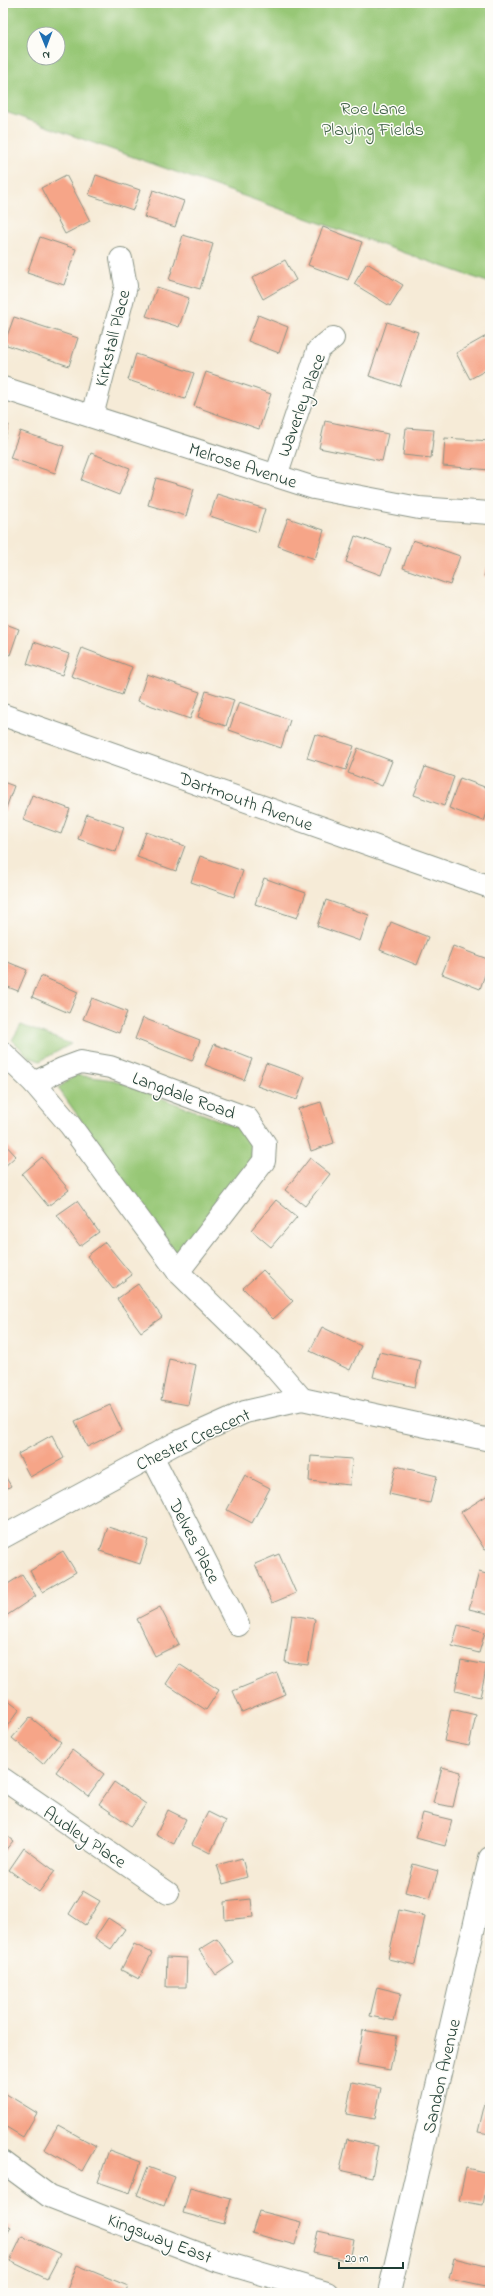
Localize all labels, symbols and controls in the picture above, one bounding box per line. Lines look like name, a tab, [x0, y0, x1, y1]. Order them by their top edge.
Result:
north arrow	[26, 26, 66, 66]
text: N	[42, 47, 50, 63]
park label: Roe Lane Playing Fields	[322, 97, 424, 145]
street label: Kirkstall Place	[89, 286, 139, 390]
street label: Waverley Place	[272, 349, 334, 461]
street label: Melrose Avenue	[185, 437, 301, 497]
street label: Dartmouth Avenue	[174, 766, 317, 840]
street label: Langdale Road	[128, 1066, 238, 1128]
street label: Chester Crescent	[132, 1403, 255, 1479]
street label: Delves Place	[160, 1494, 226, 1589]
street label: Audley Place	[37, 1801, 131, 1877]
street label: Sandon Avenue	[417, 2016, 469, 2136]
street label: Kingsway East	[103, 2208, 215, 2273]
scale bar	[339, 2244, 403, 2270]
text: 20 m	[345, 2250, 368, 2268]

